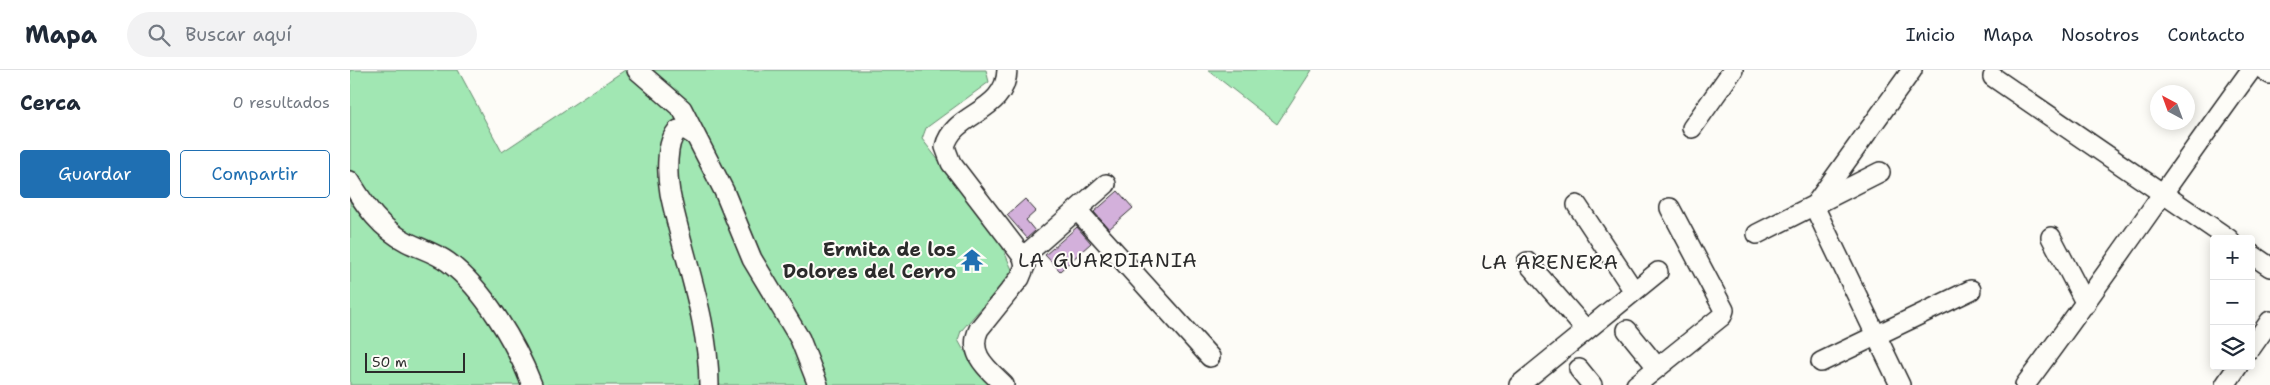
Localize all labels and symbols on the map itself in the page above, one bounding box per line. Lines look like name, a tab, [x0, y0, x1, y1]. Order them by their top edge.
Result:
north arrow	[2150, 85, 2195, 130]
place label: Ermita de los Dolores del Cerro	[783, 237, 956, 284]
temple icon: Ermita de los Dolores del Cerro	[959, 247, 985, 273]
district label: LA GUARDIANIA	[1018, 247, 1198, 273]
district label: LA ARENERA	[1481, 249, 1619, 275]
scale bar	[365, 350, 465, 373]

